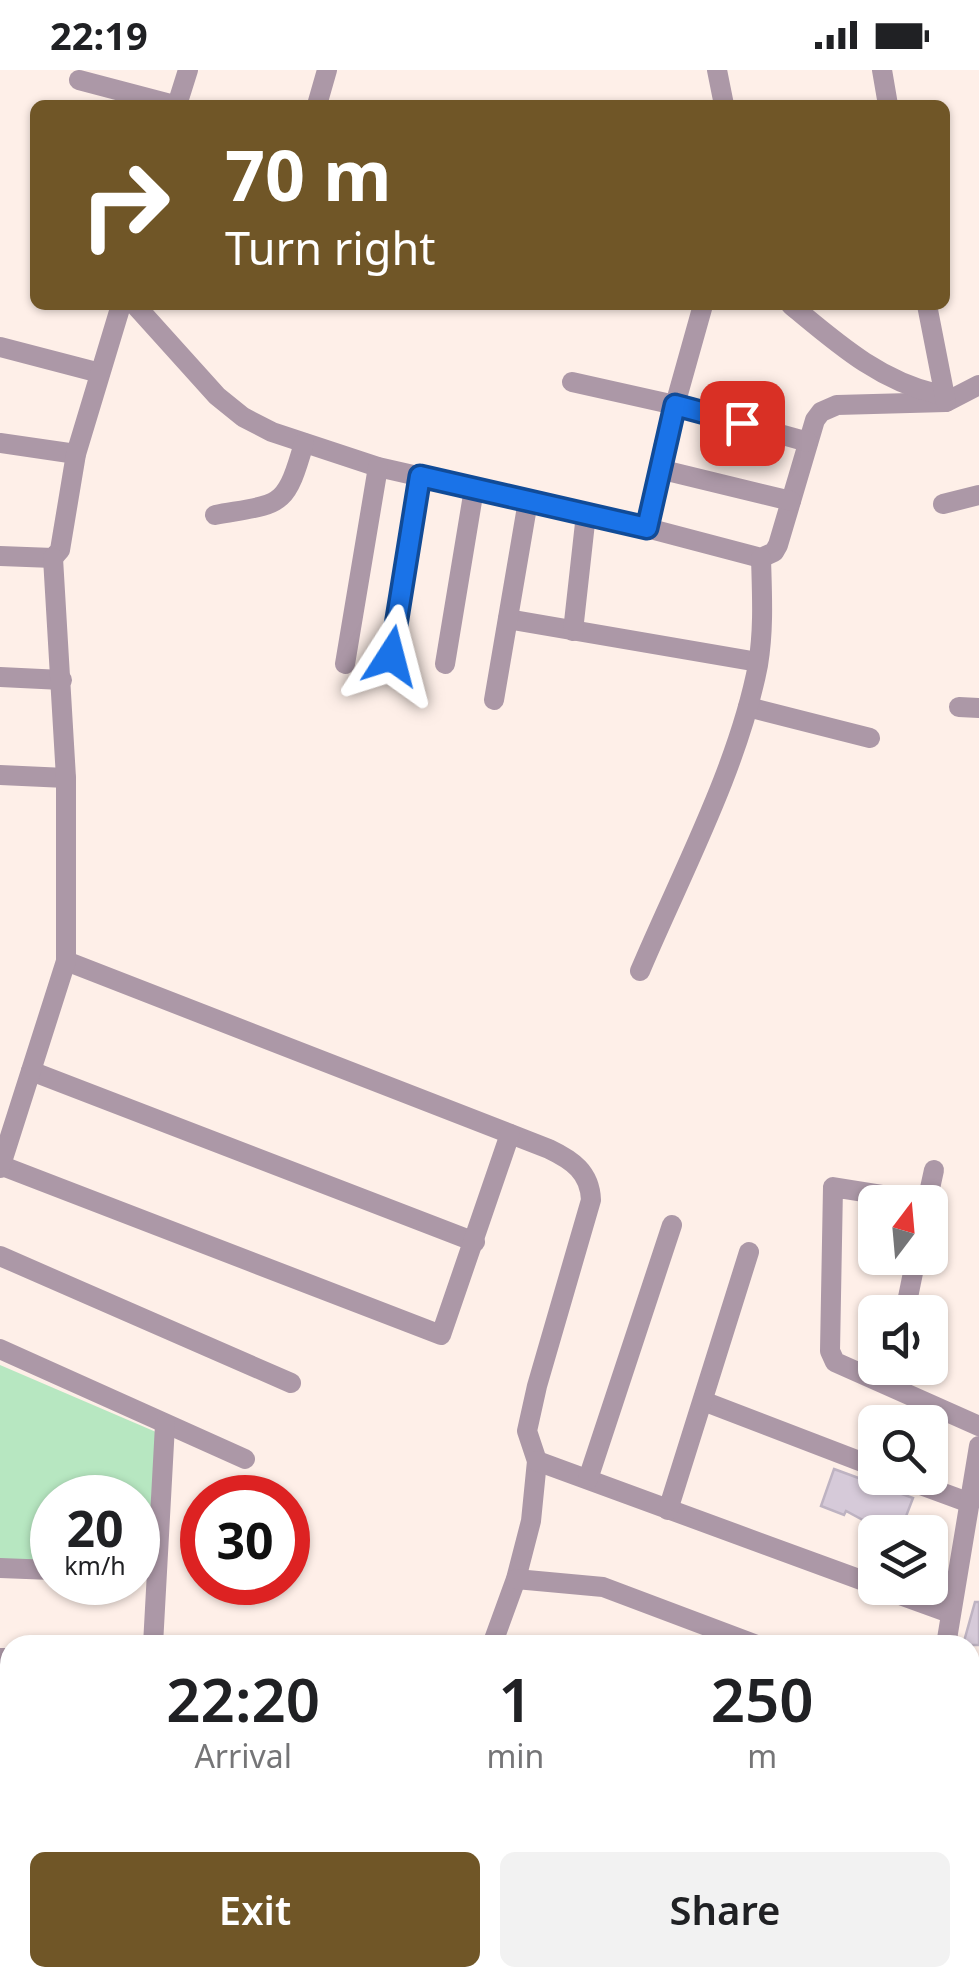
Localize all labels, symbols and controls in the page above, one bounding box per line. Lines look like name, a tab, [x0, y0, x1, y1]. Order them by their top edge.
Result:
text: 22:19	[50, 9, 148, 61]
text: 70 m	[225, 126, 392, 222]
icon: right	[60, 140, 190, 270]
text: Turn right	[225, 217, 436, 278]
pin	[700, 381, 785, 466]
icon: arrive	[715, 396, 770, 451]
position arrow	[339, 604, 443, 708]
north arrow	[858, 1185, 948, 1275]
map controls	[858, 1185, 948, 1605]
button: sound	[858, 1295, 948, 1385]
button: search	[858, 1405, 948, 1495]
speed limit sign: 30	[180, 1475, 310, 1605]
text: 20	[66, 1494, 124, 1562]
button: layers	[858, 1515, 948, 1605]
text: km/h	[64, 1548, 126, 1582]
text: 22:20	[166, 1658, 320, 1740]
text: 1	[498, 1658, 533, 1740]
text: 250	[711, 1658, 814, 1740]
text: Arrival	[194, 1734, 292, 1777]
text: min	[486, 1734, 544, 1777]
text: m	[747, 1734, 777, 1777]
button: Exit	[30, 1852, 480, 1967]
button: Share	[500, 1852, 950, 1967]

